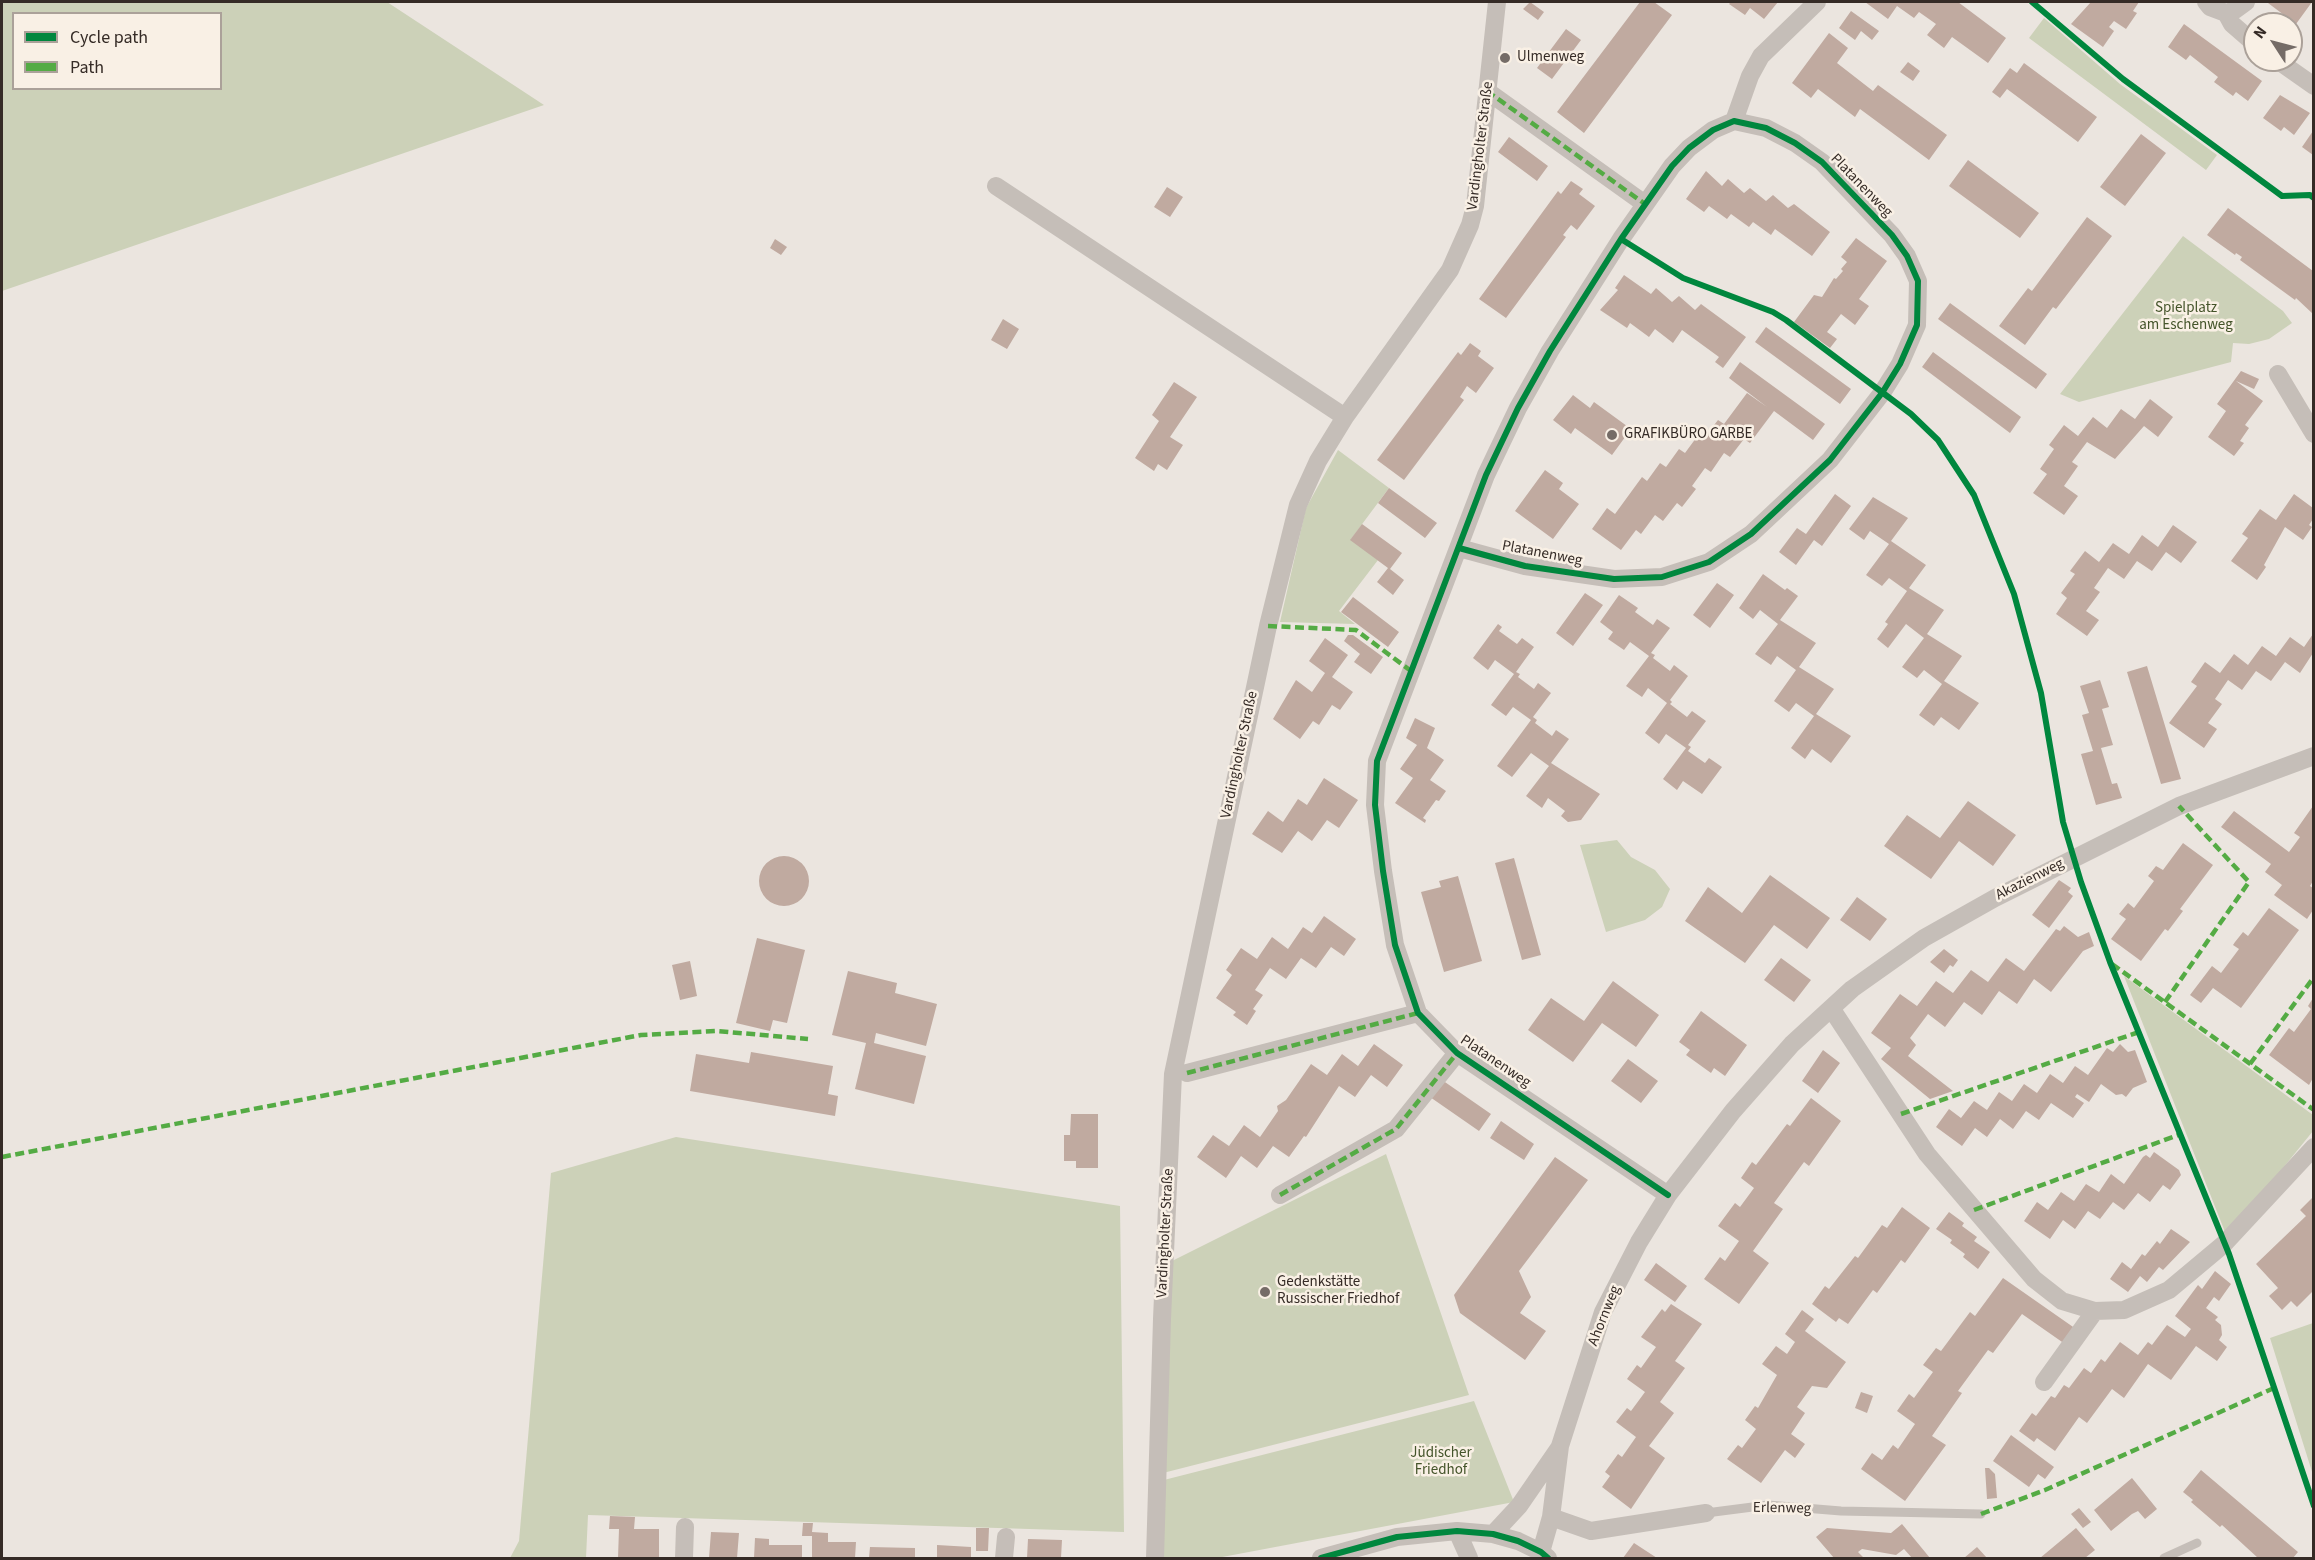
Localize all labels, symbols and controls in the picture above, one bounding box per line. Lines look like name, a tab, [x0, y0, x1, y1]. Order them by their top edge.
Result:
legend	[12, 12, 222, 90]
north arrow	[2243, 12, 2303, 72]
text: N	[2248, 22, 2272, 43]
text: Cycle path	[70, 25, 148, 50]
place label: Ulmenweg	[1517, 49, 1584, 67]
marker: Ulmenweg	[1498, 51, 1512, 65]
text: Path	[70, 55, 104, 80]
street label: Vardingholter Straße	[1464, 81, 1498, 211]
street label: Platanenweg	[1826, 150, 1896, 222]
park label: Spielplatz am Eschenweg	[2139, 300, 2233, 335]
place label: GRAFIKBÜRO GARBE	[1624, 426, 1753, 444]
marker: GRAFIKBÜRO GARBE	[1605, 428, 1619, 442]
street label: Platanenweg	[1500, 537, 1584, 571]
street label: Vardingholter Straße	[1218, 690, 1262, 820]
street label: Akazienweg	[1993, 855, 2067, 905]
street label: Platanenweg	[1456, 1032, 1534, 1092]
street label: Vardingholter Straße	[1154, 1168, 1178, 1298]
place label: Gedenkstätte Russischer Friedhof	[1277, 1274, 1399, 1309]
street label: Ahornweg	[1585, 1283, 1625, 1349]
marker: Gedenkstätte Russischer Friedhof	[1258, 1285, 1272, 1299]
park label: Jüdischer Friedhof	[1410, 1445, 1472, 1480]
street label: Erlenweg	[1753, 1499, 1811, 1519]

